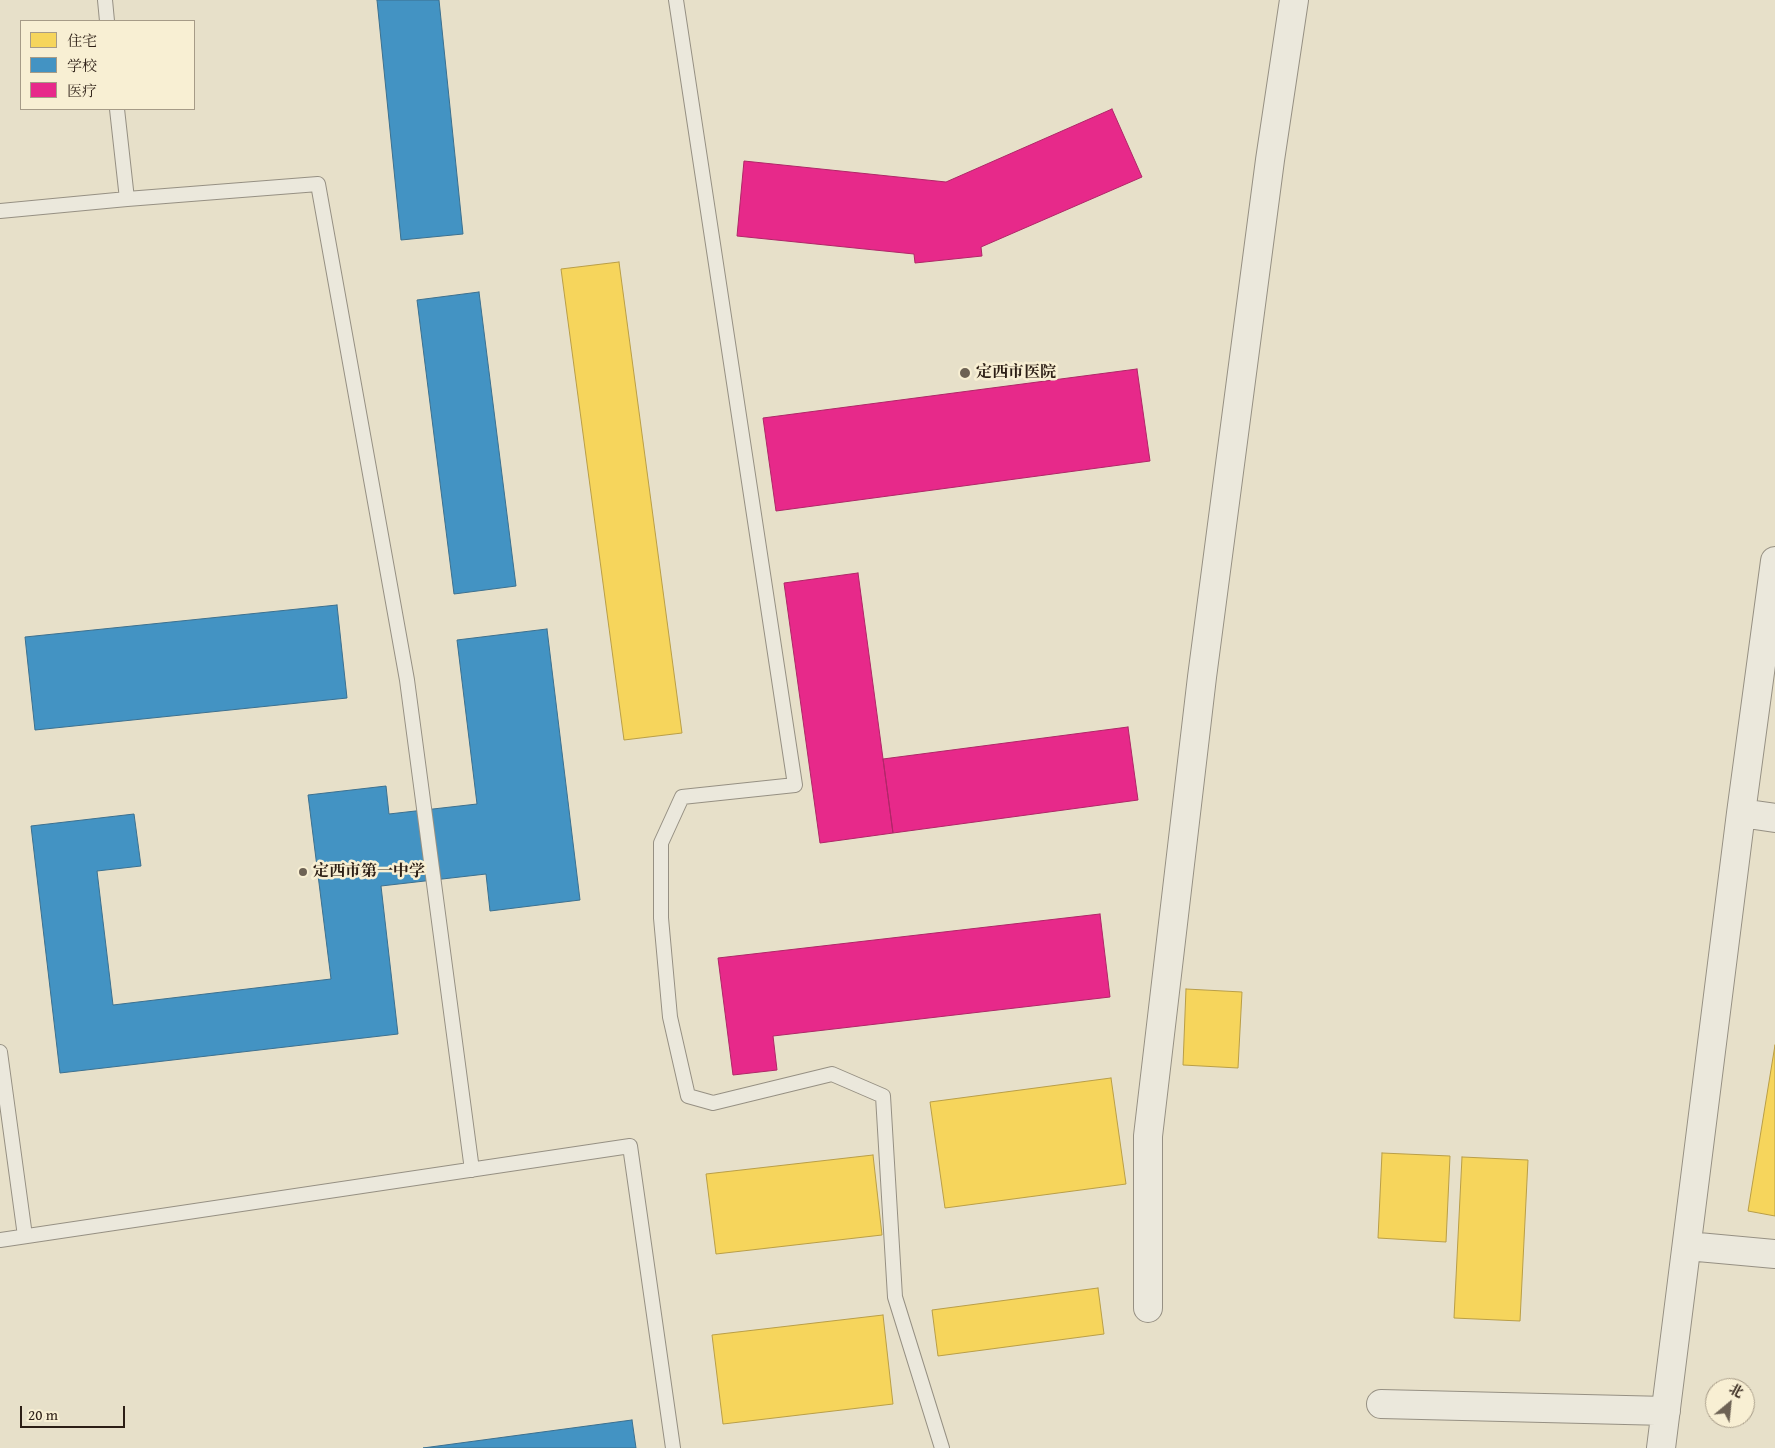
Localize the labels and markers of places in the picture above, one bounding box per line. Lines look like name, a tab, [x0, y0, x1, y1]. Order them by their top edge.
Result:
place label: 定西市医院	[976, 363, 1056, 383]
marker: 定西市医院	[958, 366, 972, 380]
place label: 定西市第一中学	[313, 862, 425, 882]
marker: 定西市第一中学	[297, 866, 309, 878]

